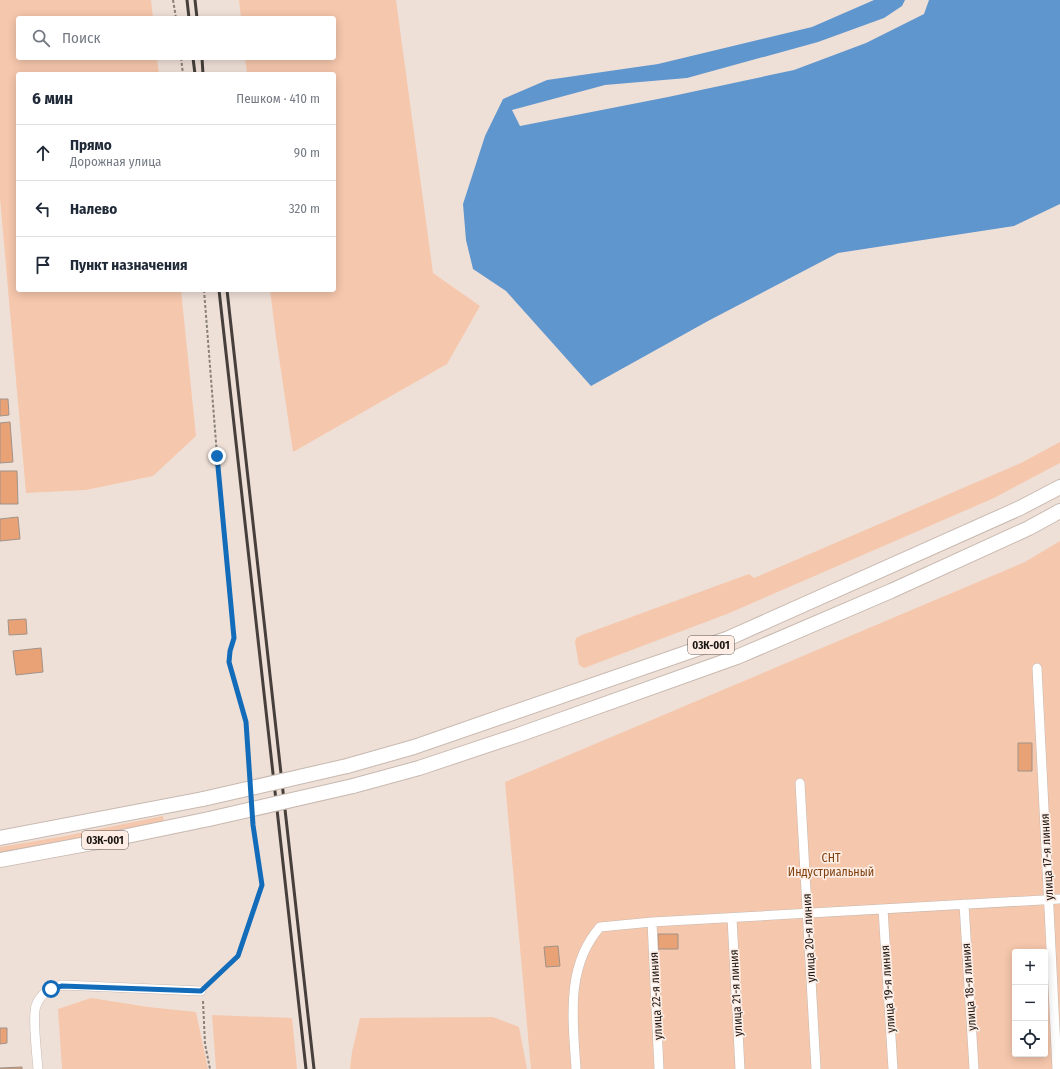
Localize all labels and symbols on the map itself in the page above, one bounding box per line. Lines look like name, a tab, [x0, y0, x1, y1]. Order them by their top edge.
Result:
route end	[208, 447, 226, 465]
road number: 03К-001	[688, 636, 734, 654]
street label: улица 17-я линия	[1038, 813, 1056, 901]
road number: 03К-001	[82, 831, 128, 849]
park label: СНТ Индустриальный	[788, 851, 874, 879]
street label: улица 20-я линия	[800, 893, 818, 983]
street label: улица 18-я линия	[959, 943, 979, 1031]
street label: улица 19-я линия	[878, 945, 898, 1033]
street label: улица 21-я линия	[727, 949, 745, 1037]
street label: улица 22-я линия	[647, 952, 665, 1040]
route start	[42, 980, 60, 998]

